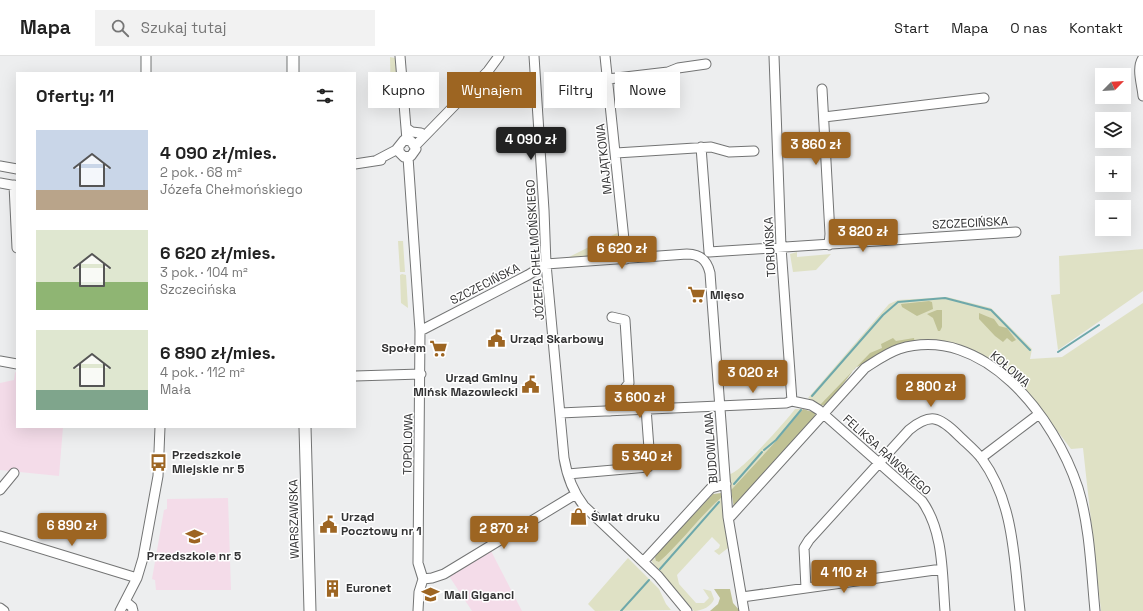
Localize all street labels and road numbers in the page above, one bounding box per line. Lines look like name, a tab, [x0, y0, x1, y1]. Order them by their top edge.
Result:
street label: MAJĄTKOWA	[592, 122, 616, 195]
street label: JÓZEFA CHEŁMOŃSKIEGO	[522, 179, 548, 321]
street label: SZCZECIŃSKA	[932, 213, 1009, 233]
street label: TORUŃSKA	[760, 216, 780, 278]
street label: SZCZECIŃSKA	[447, 259, 523, 308]
street label: KOŁOWA	[987, 347, 1034, 391]
street label: BUDOWLANA	[700, 411, 721, 484]
street label: FELIKSA RAWSKIEGO	[840, 411, 934, 499]
street label: TOPOLOWA	[399, 412, 417, 475]
street label: WARSZAWSKA	[285, 479, 303, 559]

